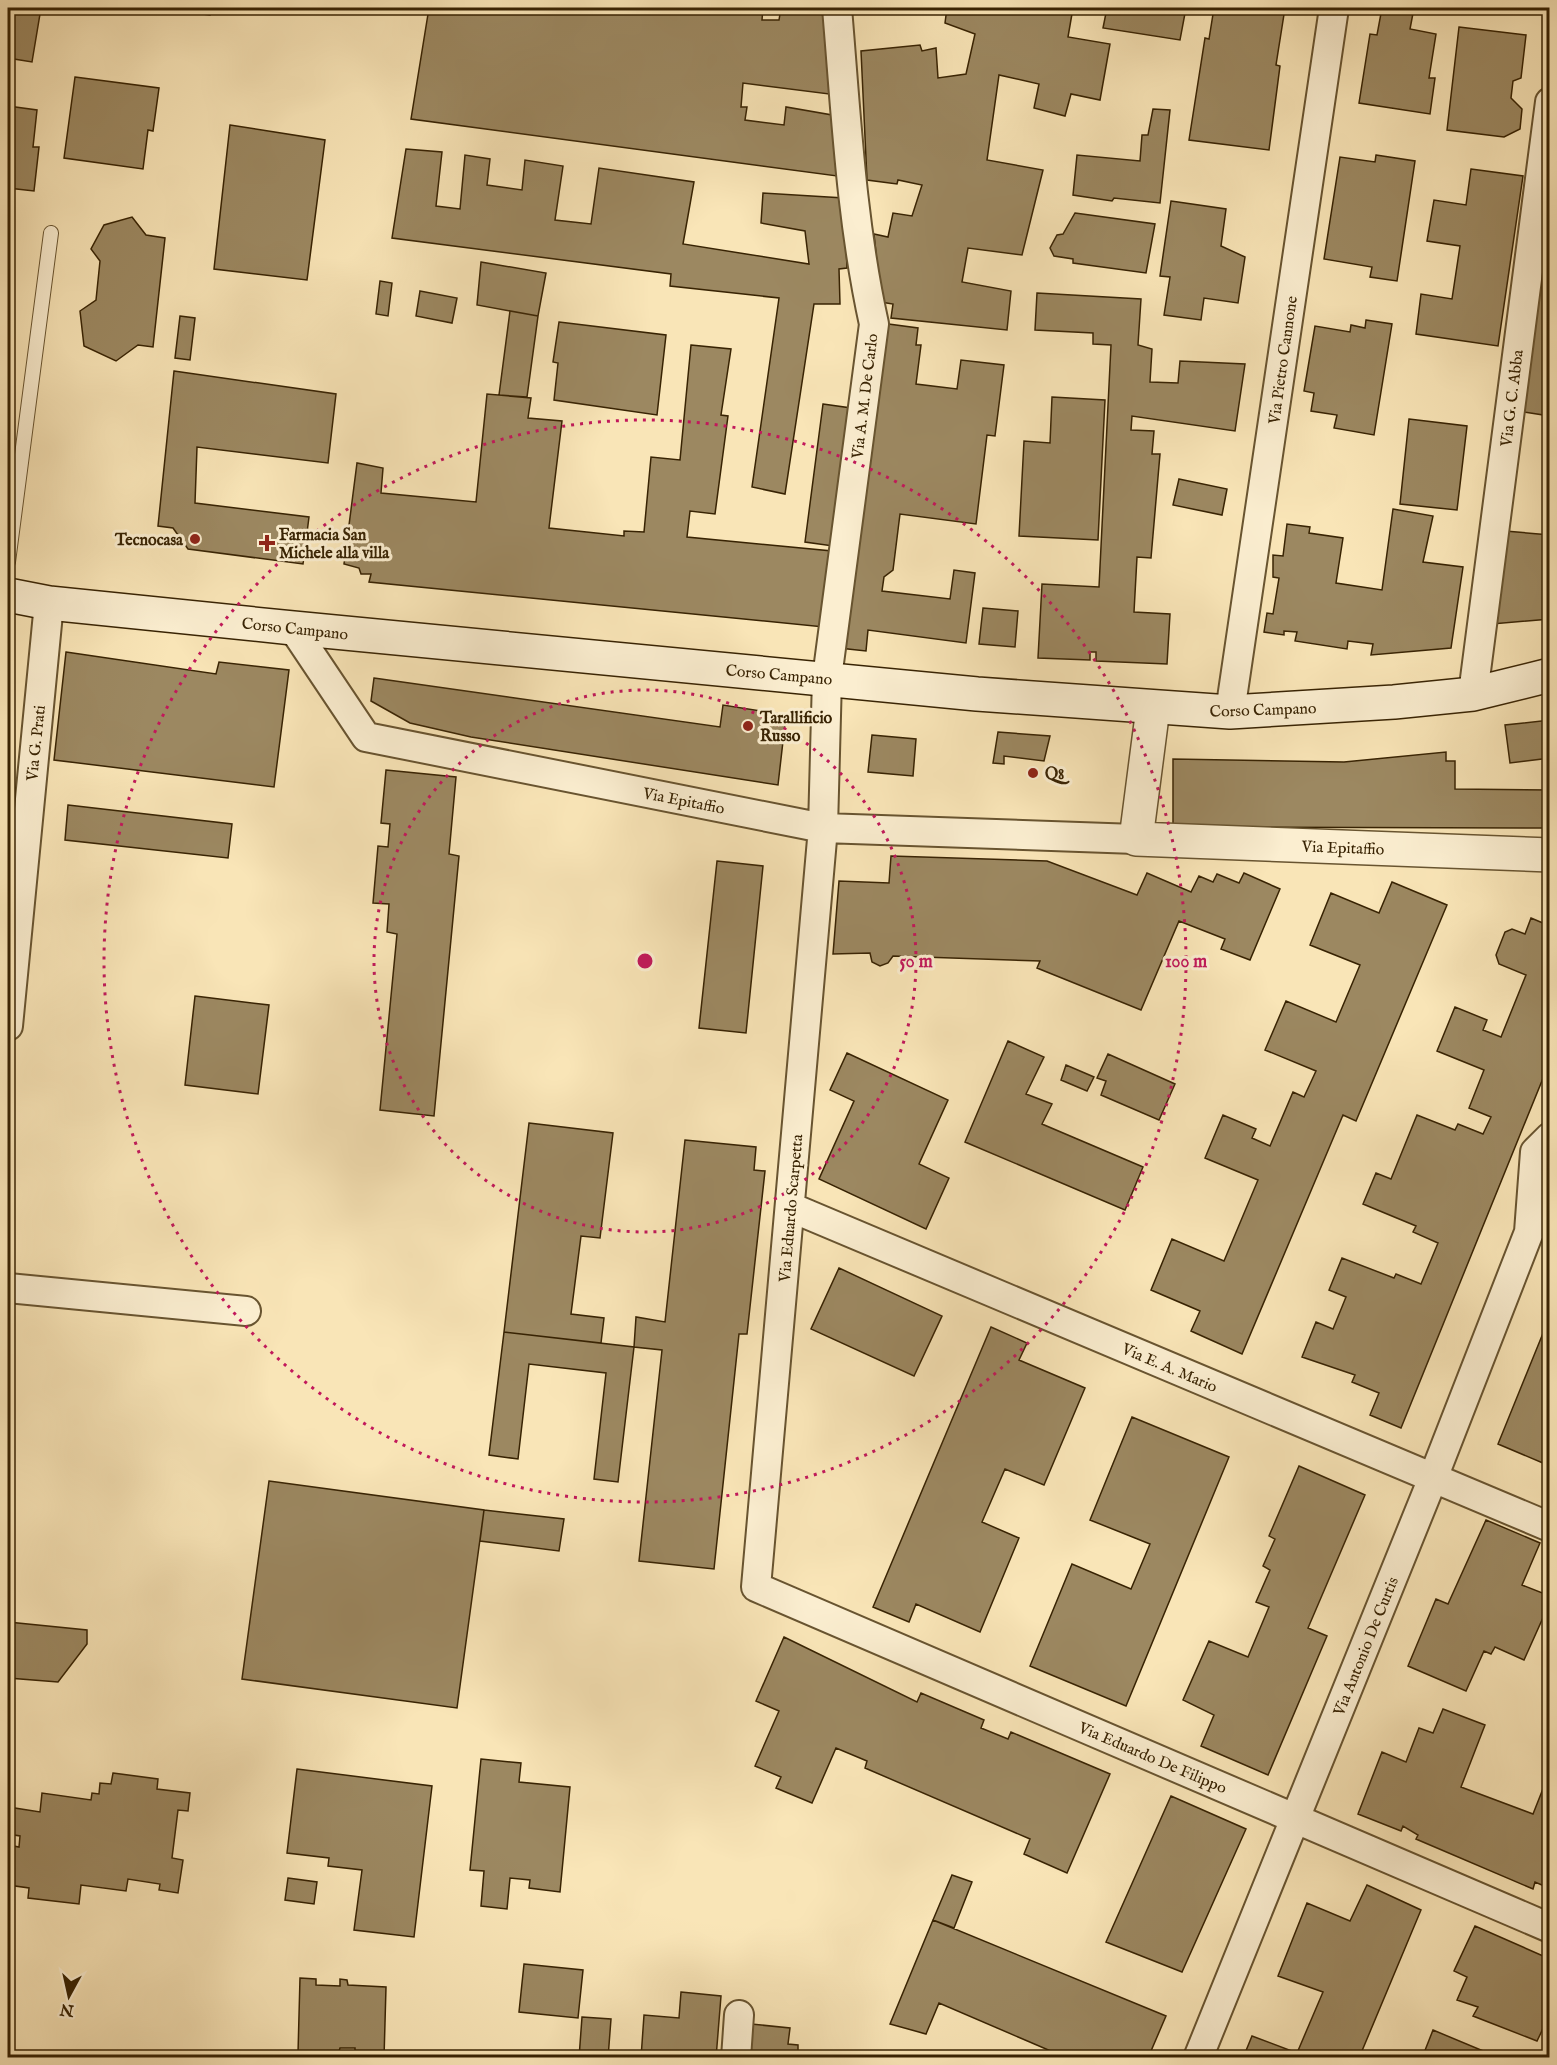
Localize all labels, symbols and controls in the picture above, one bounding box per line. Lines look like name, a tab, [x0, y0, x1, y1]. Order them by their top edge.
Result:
street label: Via Pietro Cannone	[1265, 295, 1303, 427]
street label: Via A. M. De Carlo	[848, 332, 884, 461]
street label: Via G. C. Abba	[1497, 348, 1529, 449]
place label: Farmacia San Michele alla villa	[279, 526, 390, 564]
place label: Tecnocasa	[114, 531, 184, 551]
marker: Tecnocasa	[188, 532, 202, 546]
marker: Farmacia San Michele alla villa	[260, 536, 274, 550]
street label: Corso Campano	[240, 614, 349, 646]
street label: Corso Campano	[725, 661, 833, 691]
street label: Corso Campano	[1209, 699, 1317, 723]
street label: Via G. Prati	[23, 704, 51, 783]
place label: Tarallificio Russo	[759, 709, 833, 747]
marker: Tarallificio Russo	[741, 719, 755, 733]
place label: Q8	[1045, 765, 1070, 785]
marker: Q8	[1026, 766, 1040, 780]
street label: Via Epitaffio	[640, 784, 726, 820]
street label: Via Epitaffio	[1300, 838, 1385, 860]
centre of rings	[635, 951, 655, 971]
text: 50 m	[899, 951, 933, 974]
text: 100 m	[1165, 951, 1207, 974]
street label: Via Eduardo Scarpetta	[775, 1133, 808, 1284]
street label: Via E. A. Mario	[1117, 1339, 1220, 1398]
street label: Via Antonio De Curtis	[1329, 1574, 1404, 1720]
street label: Via Eduardo De Filippo	[1074, 1718, 1230, 1799]
north arrow	[39, 1966, 99, 2026]
text: N	[59, 1998, 76, 2020]

